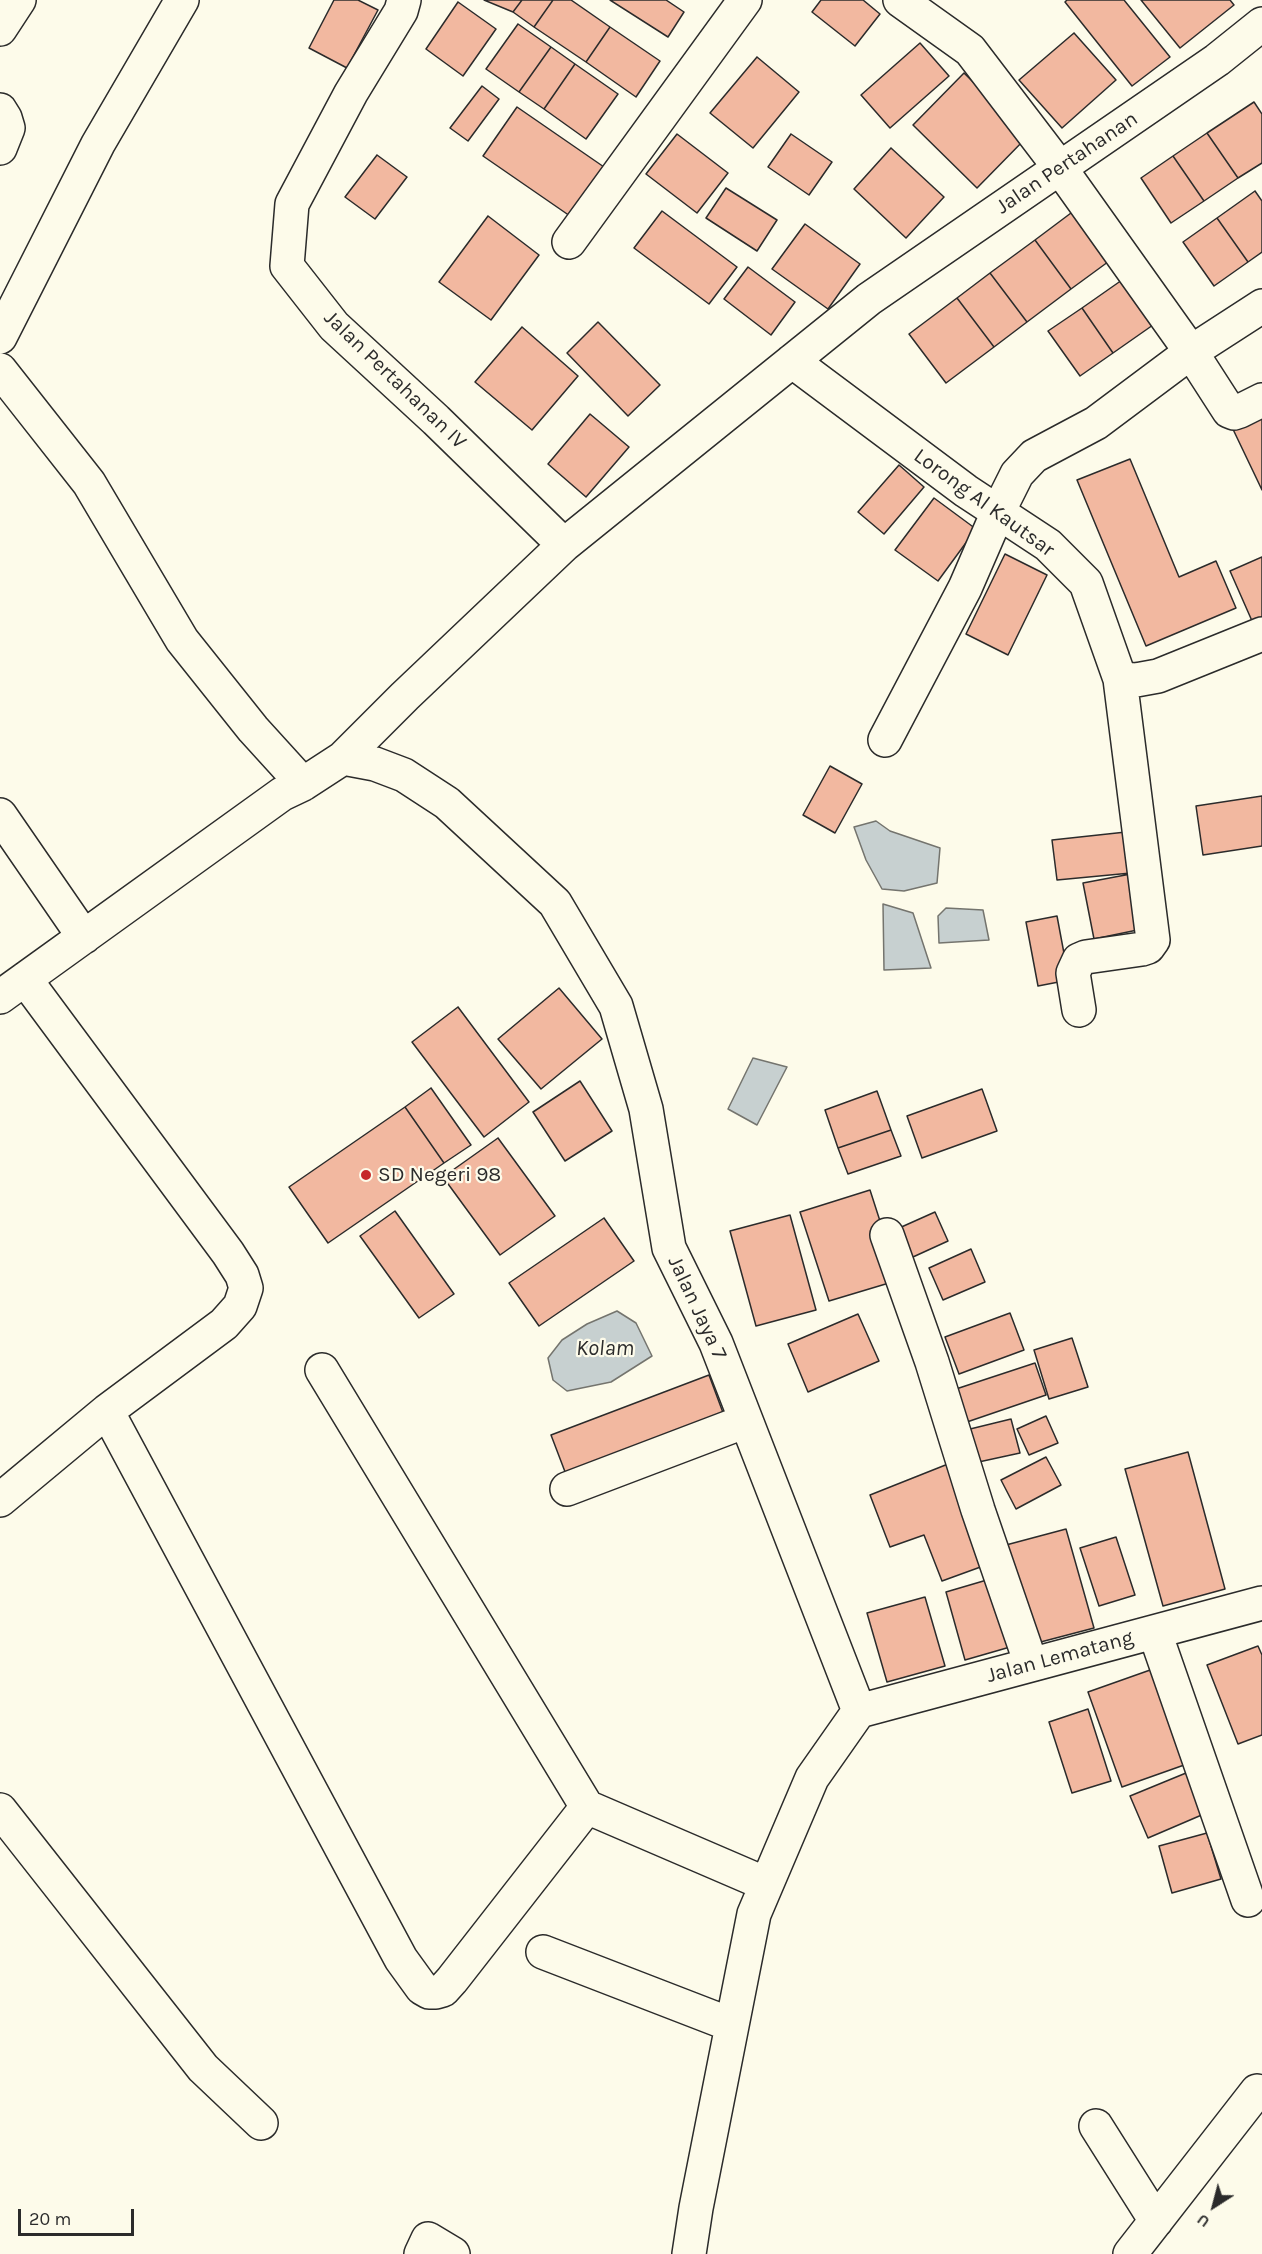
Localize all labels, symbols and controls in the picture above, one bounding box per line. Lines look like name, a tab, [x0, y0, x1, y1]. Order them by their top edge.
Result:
street label: Jalan Pertahanan	[991, 106, 1143, 220]
street label: Jalan Pertahanan IV	[318, 305, 472, 455]
street label: Lorong Al Kautsar	[909, 443, 1059, 563]
place label: SD Negeri 98	[378, 1162, 501, 1188]
marker: SD Negeri 98	[359, 1168, 373, 1182]
street label: Jalan Jaya 7	[662, 1252, 732, 1364]
water label: Kolam	[576, 1336, 634, 1362]
street label: Jalan Lematang	[984, 1625, 1136, 1689]
north arrow	[1184, 2176, 1244, 2236]
scale bar	[21, 2197, 136, 2235]
text: 20 m	[29, 2208, 71, 2230]
text: U	[1193, 2210, 1213, 2232]

